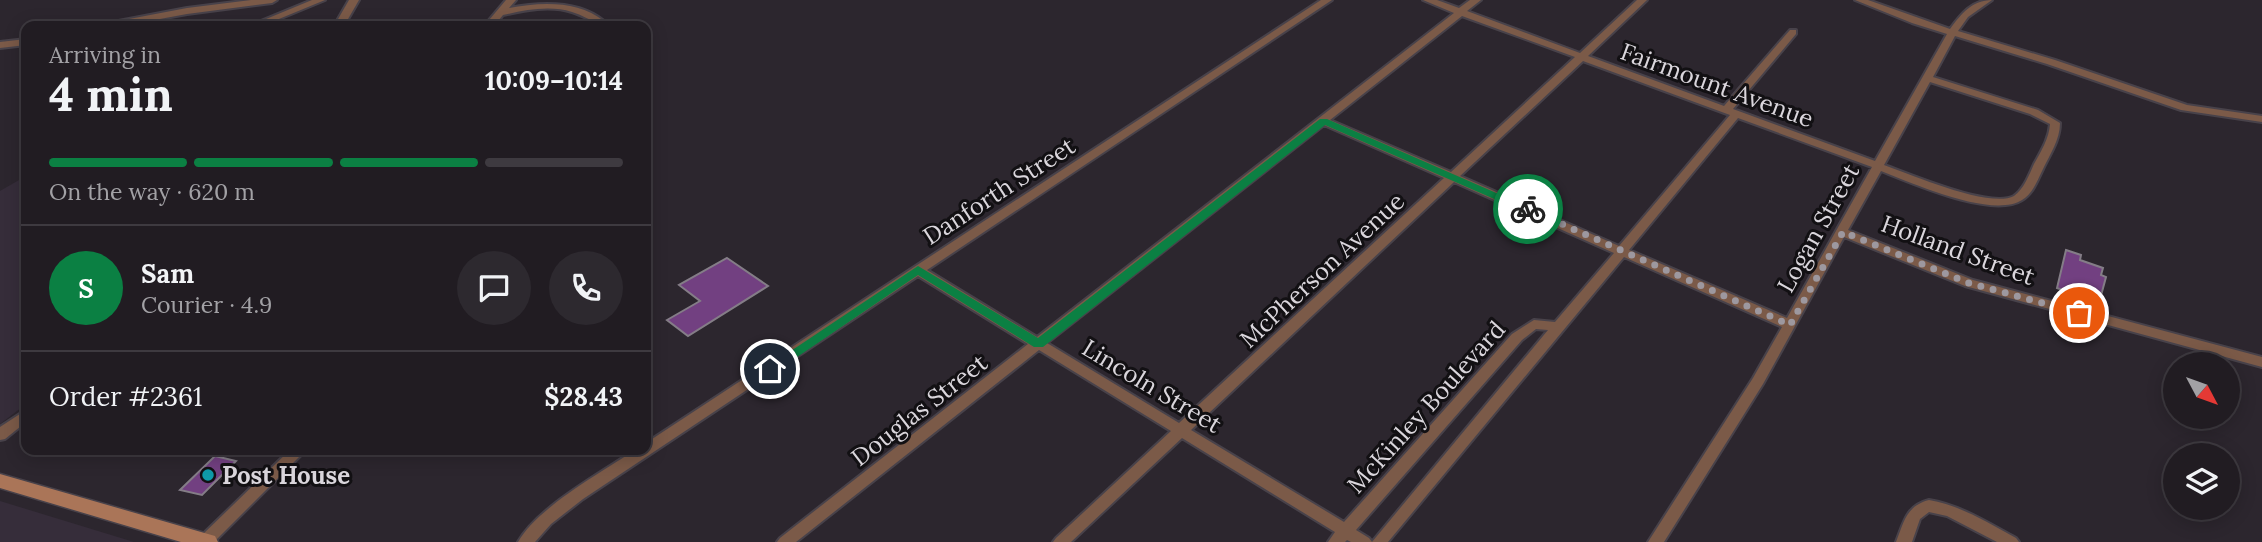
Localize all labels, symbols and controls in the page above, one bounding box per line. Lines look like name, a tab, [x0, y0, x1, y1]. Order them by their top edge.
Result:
street label: Fairmount Avenue	[1616, 36, 1818, 134]
text: Arriving in	[49, 40, 161, 69]
text: 10:09–10:14	[485, 64, 623, 97]
text: 4 min	[49, 65, 173, 124]
street label: Danforth Street	[917, 130, 1082, 252]
street label: Logan Street	[1770, 158, 1866, 298]
courier	[1493, 174, 1563, 244]
text: On the way · 620 m	[49, 177, 255, 206]
street label: McPherson Avenue	[1233, 186, 1411, 354]
icon: bike	[1509, 190, 1547, 228]
street label: Holland Street	[1877, 208, 2040, 292]
button: chat	[457, 251, 531, 325]
button: phone	[549, 251, 623, 325]
text: Sam	[141, 257, 194, 290]
text: S	[78, 272, 94, 305]
pin	[2049, 283, 2109, 343]
text: Courier · 4.9	[141, 290, 272, 319]
icon: bag	[2060, 294, 2098, 332]
street label: McKinley Boulevard	[1340, 314, 1512, 500]
street label: Lincoln Street	[1077, 332, 1228, 440]
pin	[740, 339, 800, 399]
street label: Douglas Street	[845, 347, 994, 473]
icon: home	[751, 350, 789, 388]
north arrow	[2163, 352, 2240, 429]
map controls	[2163, 352, 2240, 520]
text: Order #2361	[49, 380, 203, 413]
text: $28.43	[544, 380, 623, 413]
button: layers	[2163, 443, 2240, 520]
place label: Post House	[222, 460, 350, 491]
marker: Post House	[200, 467, 216, 483]

